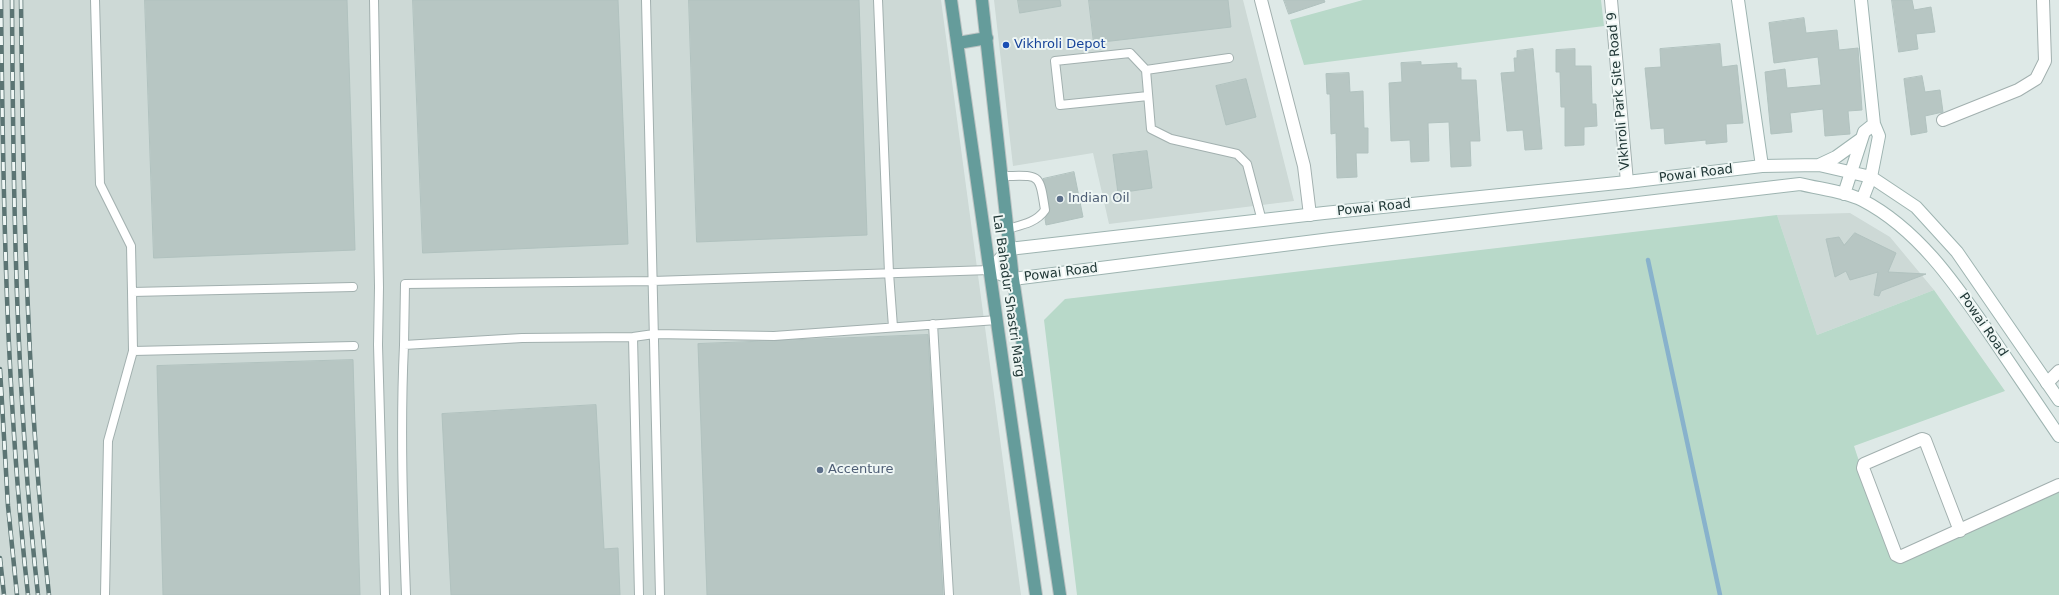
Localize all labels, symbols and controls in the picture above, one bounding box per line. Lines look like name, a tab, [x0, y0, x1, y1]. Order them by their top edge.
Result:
street label: Vikhroli Park Site Road 9	[1604, 11, 1634, 171]
place label: Vikhroli Depot	[1014, 37, 1106, 53]
marker: Vikhroli Depot	[1001, 40, 1011, 50]
street label: Powai Road	[1658, 162, 1734, 186]
place label: Indian Oil	[1068, 191, 1130, 207]
marker: Indian Oil	[1055, 194, 1065, 204]
street label: Powai Road	[1336, 196, 1412, 220]
street label: Lal Bahadur Shastri Marg	[989, 214, 1027, 378]
street label: Powai Road	[1023, 261, 1099, 285]
street label: Powai Road	[1955, 290, 2011, 360]
place label: Accenture	[828, 462, 894, 478]
marker: Accenture	[815, 465, 825, 475]

